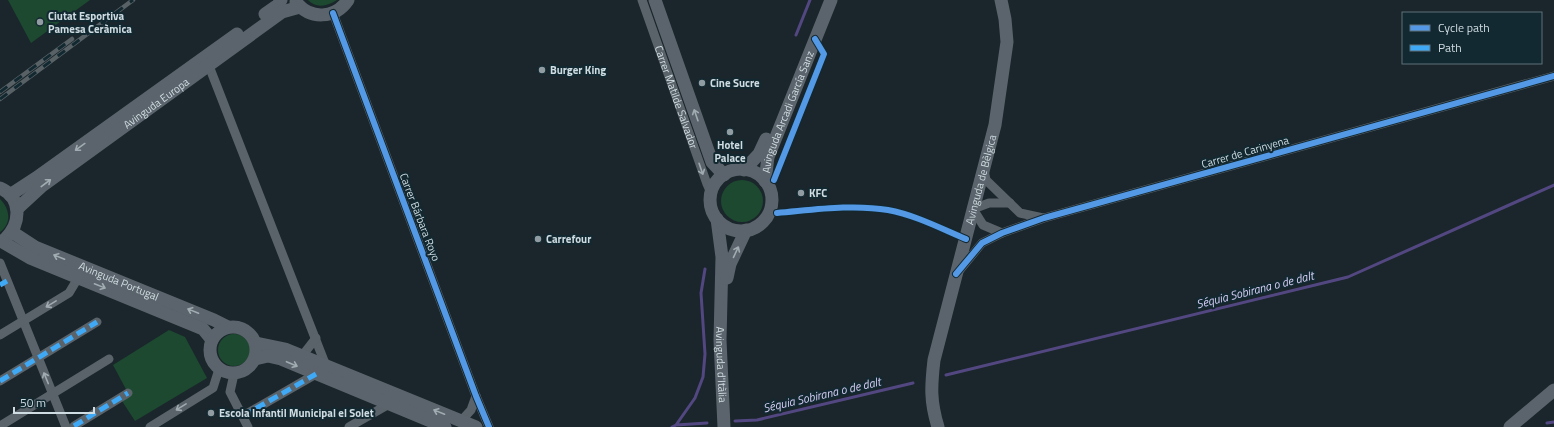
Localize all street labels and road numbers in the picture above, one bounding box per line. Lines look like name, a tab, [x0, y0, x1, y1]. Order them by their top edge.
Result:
street label: Carrer Matilde Salvador	[651, 43, 702, 151]
street label: Avinguda Arcadi García Sanz	[758, 48, 818, 174]
street label: Avinguda Europa	[120, 74, 193, 133]
street label: Carrer de Carinyena	[1199, 132, 1291, 172]
street label: Avinguda de Bèlgica	[961, 133, 1000, 226]
street label: Carrer Bárbara Royo	[396, 171, 444, 264]
street label: Avinguda Portugal	[77, 258, 161, 305]
street label: Avinguda d'Itàlia	[712, 326, 731, 403]

